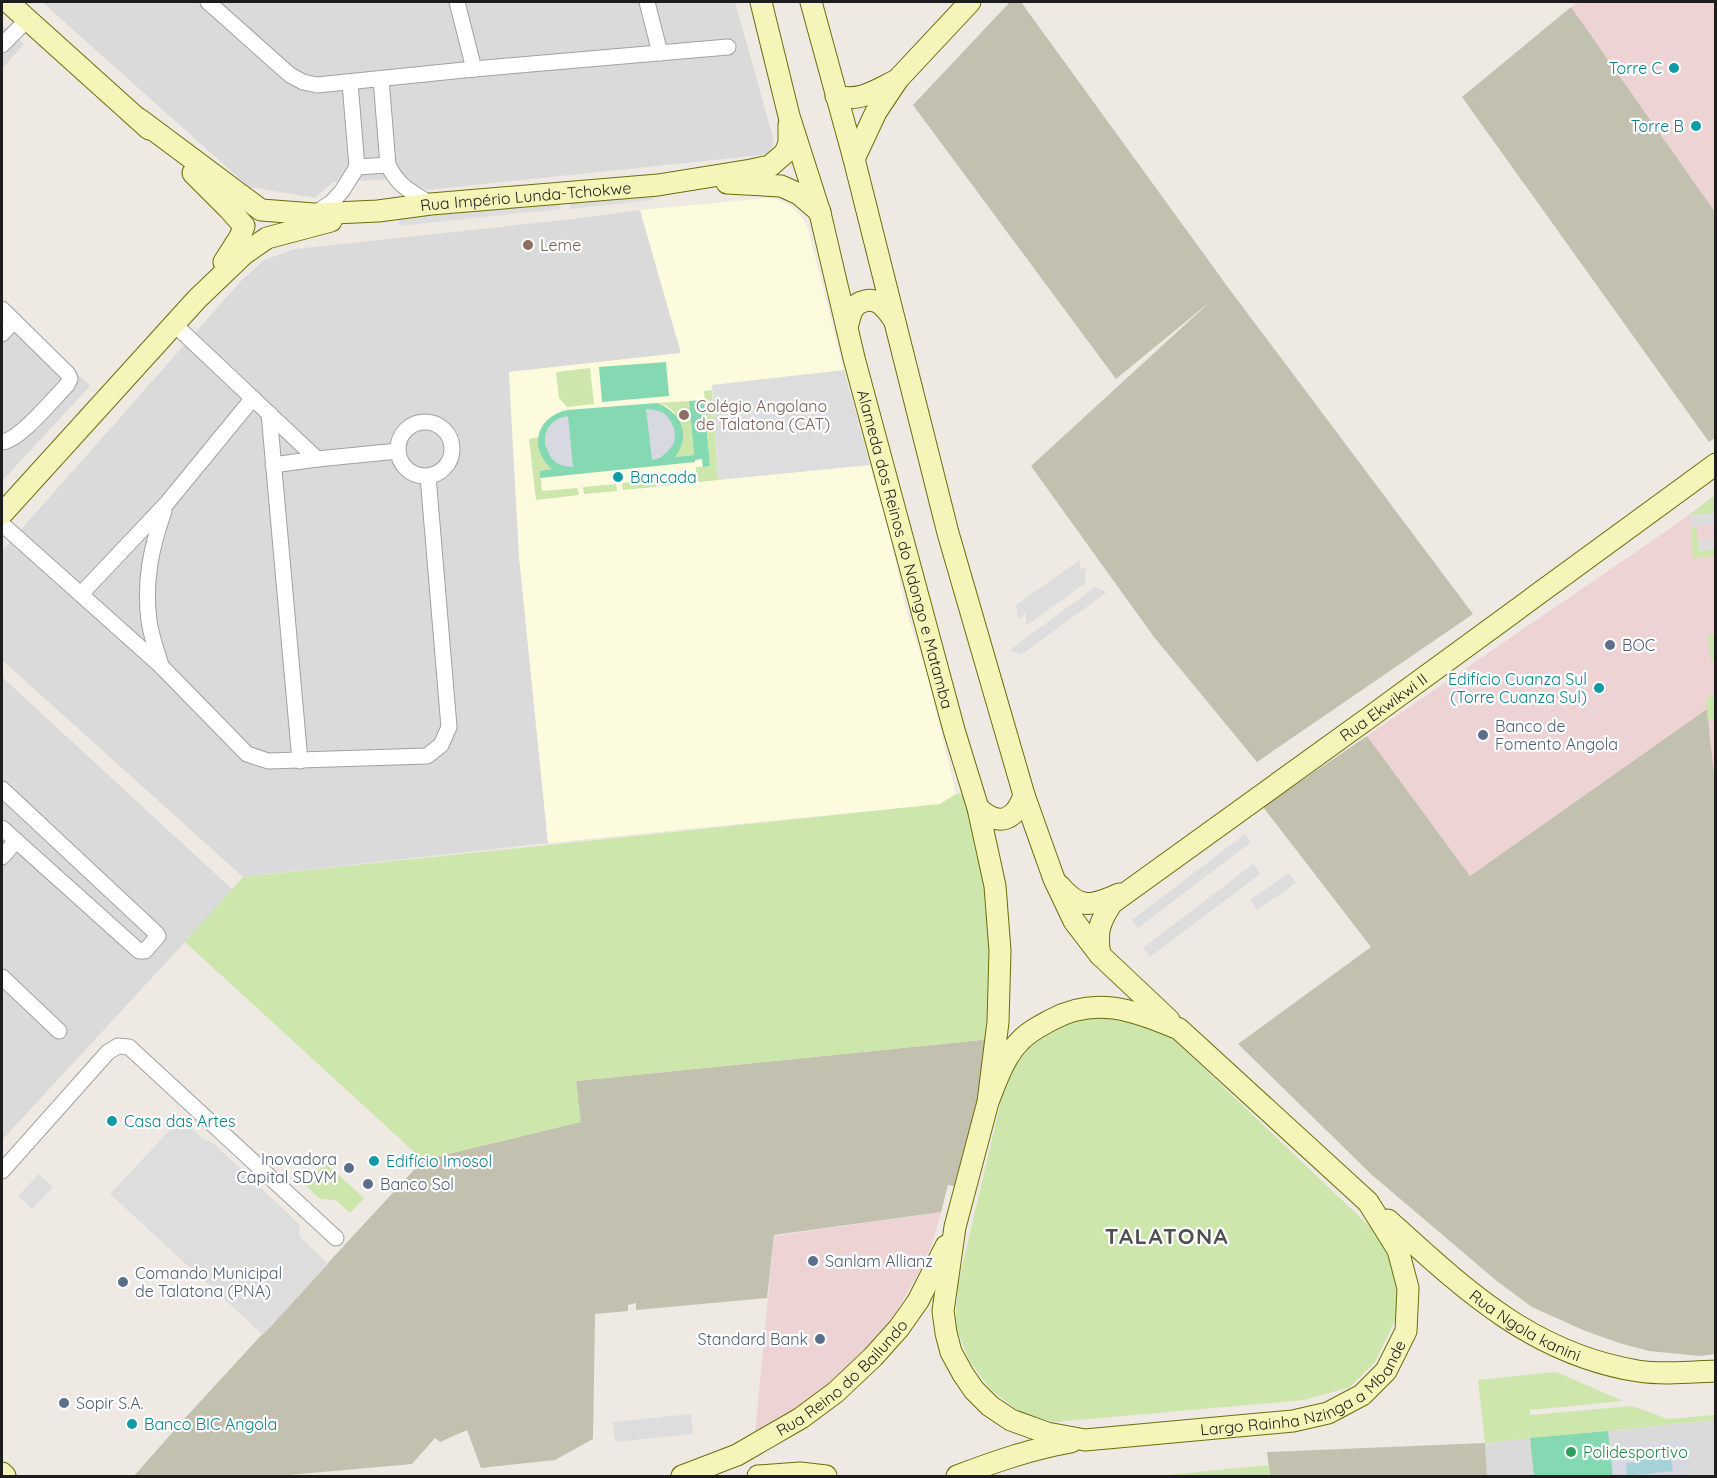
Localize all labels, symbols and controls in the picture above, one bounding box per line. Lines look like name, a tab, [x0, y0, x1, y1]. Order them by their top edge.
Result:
place label: Torre C	[1609, 58, 1662, 78]
marker: Torre C	[1667, 61, 1681, 75]
place label: Torre B	[1631, 116, 1684, 136]
marker: Torre B	[1689, 119, 1703, 133]
street label: Rua Império Lunda-Tchokwe	[419, 177, 632, 215]
place label: Leme	[540, 235, 581, 255]
marker: Leme	[521, 238, 535, 252]
street label: Alameda dos Reinos do Ndongo e Matamba	[853, 387, 958, 711]
place label: Colégio Angolano de Talatona (CAT)	[696, 396, 830, 434]
marker: Colégio Angolano de Talatona (CAT)	[677, 408, 691, 422]
place label: Bancada	[630, 467, 697, 487]
marker: Bancada	[611, 470, 625, 484]
place label: BOC	[1622, 635, 1655, 655]
marker: BOC	[1603, 638, 1617, 652]
street label: Rua Ekwikwi II	[1336, 669, 1431, 745]
place label: Edifício Cuanza Sul (Torre Cuanza Sul)	[1448, 669, 1587, 707]
marker: Edifício Cuanza Sul (Torre Cuanza Sul)	[1592, 681, 1606, 695]
place label: Banco de Fomento Angola	[1495, 716, 1618, 754]
marker: Banco de Fomento Angola	[1476, 728, 1490, 742]
place label: Casa das Artes	[124, 1111, 236, 1131]
marker: Casa das Artes	[105, 1114, 119, 1128]
place label: Inovadora Capital SDVM	[236, 1149, 337, 1187]
place label: Edifício Imosol	[386, 1151, 492, 1171]
marker: Edifício Imosol	[367, 1154, 381, 1168]
marker: Inovadora Capital SDVM	[342, 1161, 356, 1175]
place label: Banco Sol	[380, 1174, 454, 1194]
marker: Banco Sol	[361, 1177, 375, 1191]
district label: TALATONA	[1105, 1222, 1229, 1250]
place label: Sanlam Allianz	[825, 1251, 933, 1271]
marker: Sanlam Allianz	[806, 1254, 820, 1268]
place label: Comando Municipal de Talatona (PNA)	[135, 1263, 282, 1301]
marker: Comando Municipal de Talatona (PNA)	[116, 1275, 130, 1289]
street label: Rua Ngola kanini	[1466, 1285, 1584, 1365]
street label: Rua Reino do Bailundo	[772, 1316, 912, 1440]
place label: Standard Bank	[697, 1329, 808, 1349]
marker: Standard Bank	[813, 1332, 827, 1346]
street label: Largo Rainha Nzinga a Mbande	[1199, 1337, 1410, 1439]
place label: Sopir S.A.	[76, 1393, 144, 1413]
marker: Sopir S.A.	[57, 1396, 71, 1410]
place label: Banco BIC Angola	[144, 1414, 277, 1434]
marker: Banco BIC Angola	[125, 1417, 139, 1431]
place label: Polidesportivo	[1583, 1442, 1688, 1462]
marker: Polidesportivo	[1564, 1445, 1578, 1459]

